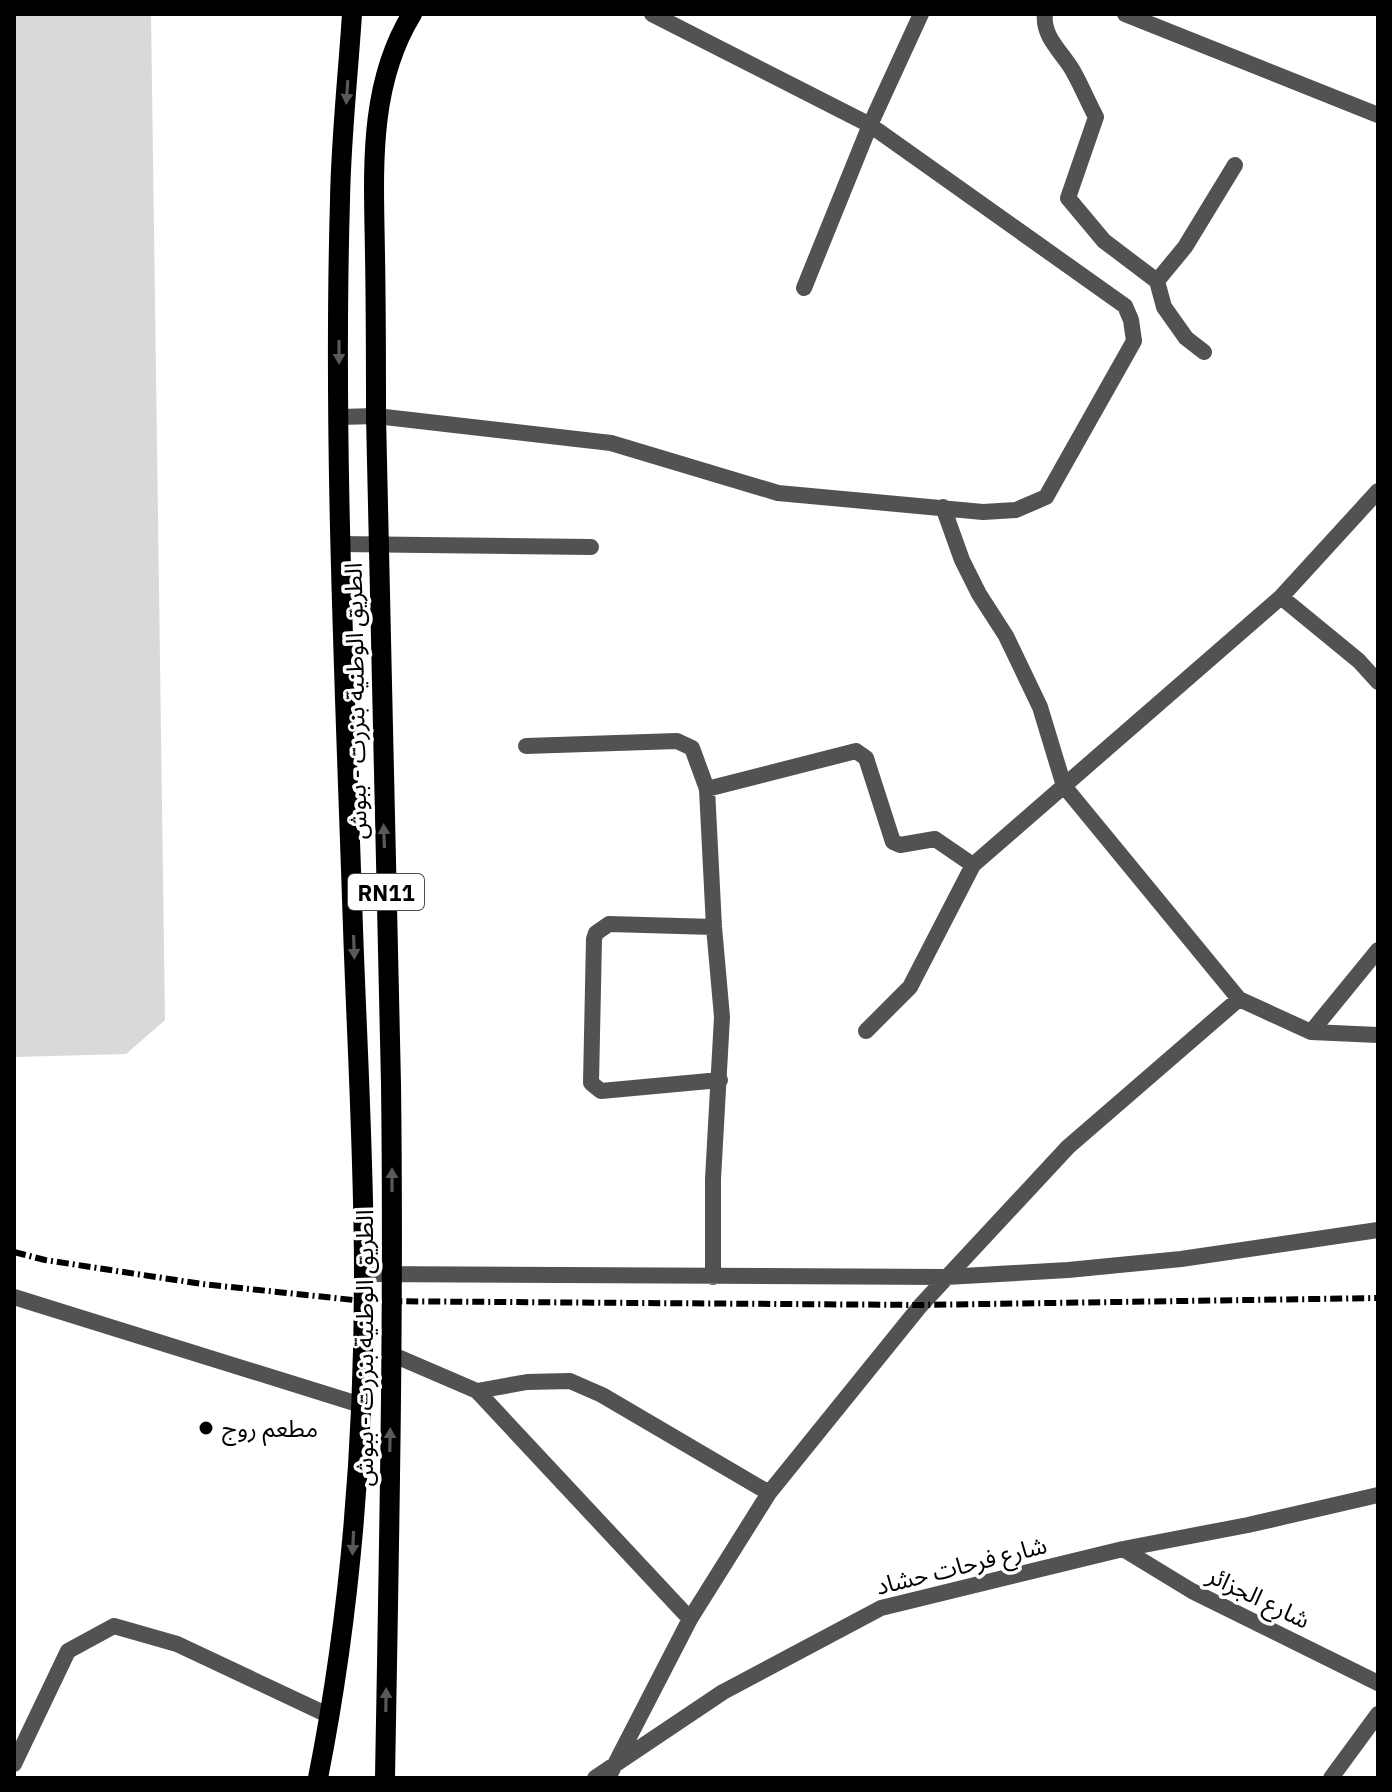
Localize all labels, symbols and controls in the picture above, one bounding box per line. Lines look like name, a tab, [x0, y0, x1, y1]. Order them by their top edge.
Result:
one-way arrow	[340, 80, 353, 105]
one-way arrow	[333, 340, 345, 365]
street label: الطريق الوطنية بنزرت - ببوش	[337, 562, 373, 840]
one-way arrow	[377, 823, 390, 848]
road number: RN11	[348, 874, 424, 910]
one-way arrow	[348, 935, 360, 960]
one-way arrow	[386, 1167, 398, 1192]
street label: الطريق الوطنية بنزرت - ببوش	[348, 1210, 380, 1486]
place label: مطعم روج	[222, 1412, 318, 1446]
marker: مطعم روج	[197, 1419, 215, 1437]
one-way arrow	[384, 1427, 396, 1452]
street label: شارع فرحات حشاد	[872, 1528, 1050, 1604]
one-way arrow	[346, 1531, 359, 1556]
street label: شارع الجزائر	[1201, 1558, 1316, 1637]
one-way arrow	[380, 1687, 393, 1712]

